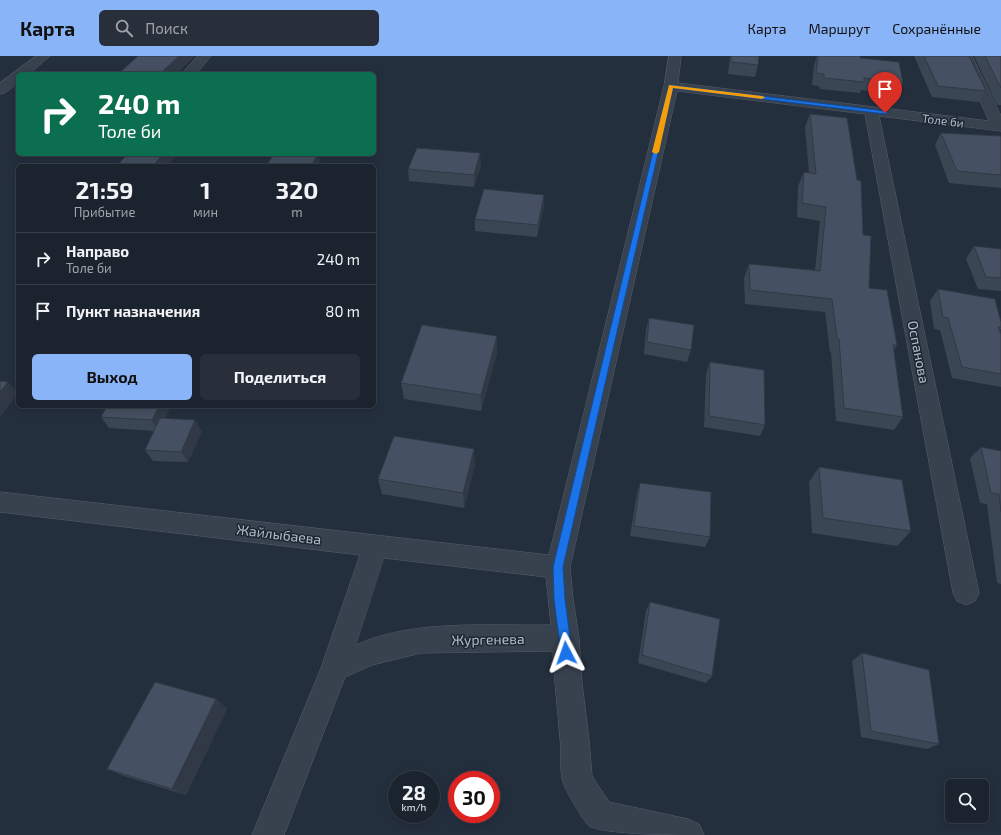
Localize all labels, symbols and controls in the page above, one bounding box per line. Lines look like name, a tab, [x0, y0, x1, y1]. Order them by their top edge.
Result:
search box	[99, 10, 379, 46]
text: Карта	[20, 17, 75, 40]
icon: search	[113, 17, 135, 39]
text: Поиск	[145, 19, 188, 37]
text: Карта	[748, 20, 786, 37]
text: Маршрут	[808, 20, 870, 37]
text: Сохранённые	[892, 20, 981, 37]
pin	[868, 72, 902, 113]
icon: arrive	[874, 78, 896, 100]
text: 240 m	[98, 86, 181, 120]
icon: right	[32, 88, 84, 140]
street label: Толе би	[921, 110, 965, 130]
text: Толе би	[98, 120, 161, 142]
text: 21:59	[76, 175, 133, 204]
text: 1	[200, 175, 211, 204]
text: 320	[276, 175, 318, 204]
text: Прибытие	[74, 204, 135, 220]
text: мин	[193, 204, 218, 220]
text: m	[291, 204, 303, 220]
text: Направо	[66, 242, 129, 260]
icon: right	[32, 248, 54, 270]
text: 240 m	[317, 250, 360, 268]
text: Толе би	[66, 260, 112, 276]
icon: arrive	[32, 300, 54, 322]
text: Пункт назначения	[66, 302, 200, 320]
text: 80 m	[325, 302, 360, 320]
street label: Оспанова	[905, 319, 933, 385]
button: Выход	[32, 354, 192, 400]
button: Поделиться	[200, 354, 360, 400]
street label: Жайлыбаева	[236, 520, 322, 548]
street label: Жургенева	[451, 630, 525, 648]
position arrow	[545, 632, 587, 674]
speed limit sign: 30	[448, 771, 500, 823]
map controls	[945, 779, 989, 823]
button: search	[945, 779, 989, 823]
text: 28	[402, 780, 426, 804]
text: km/h	[402, 801, 426, 813]

